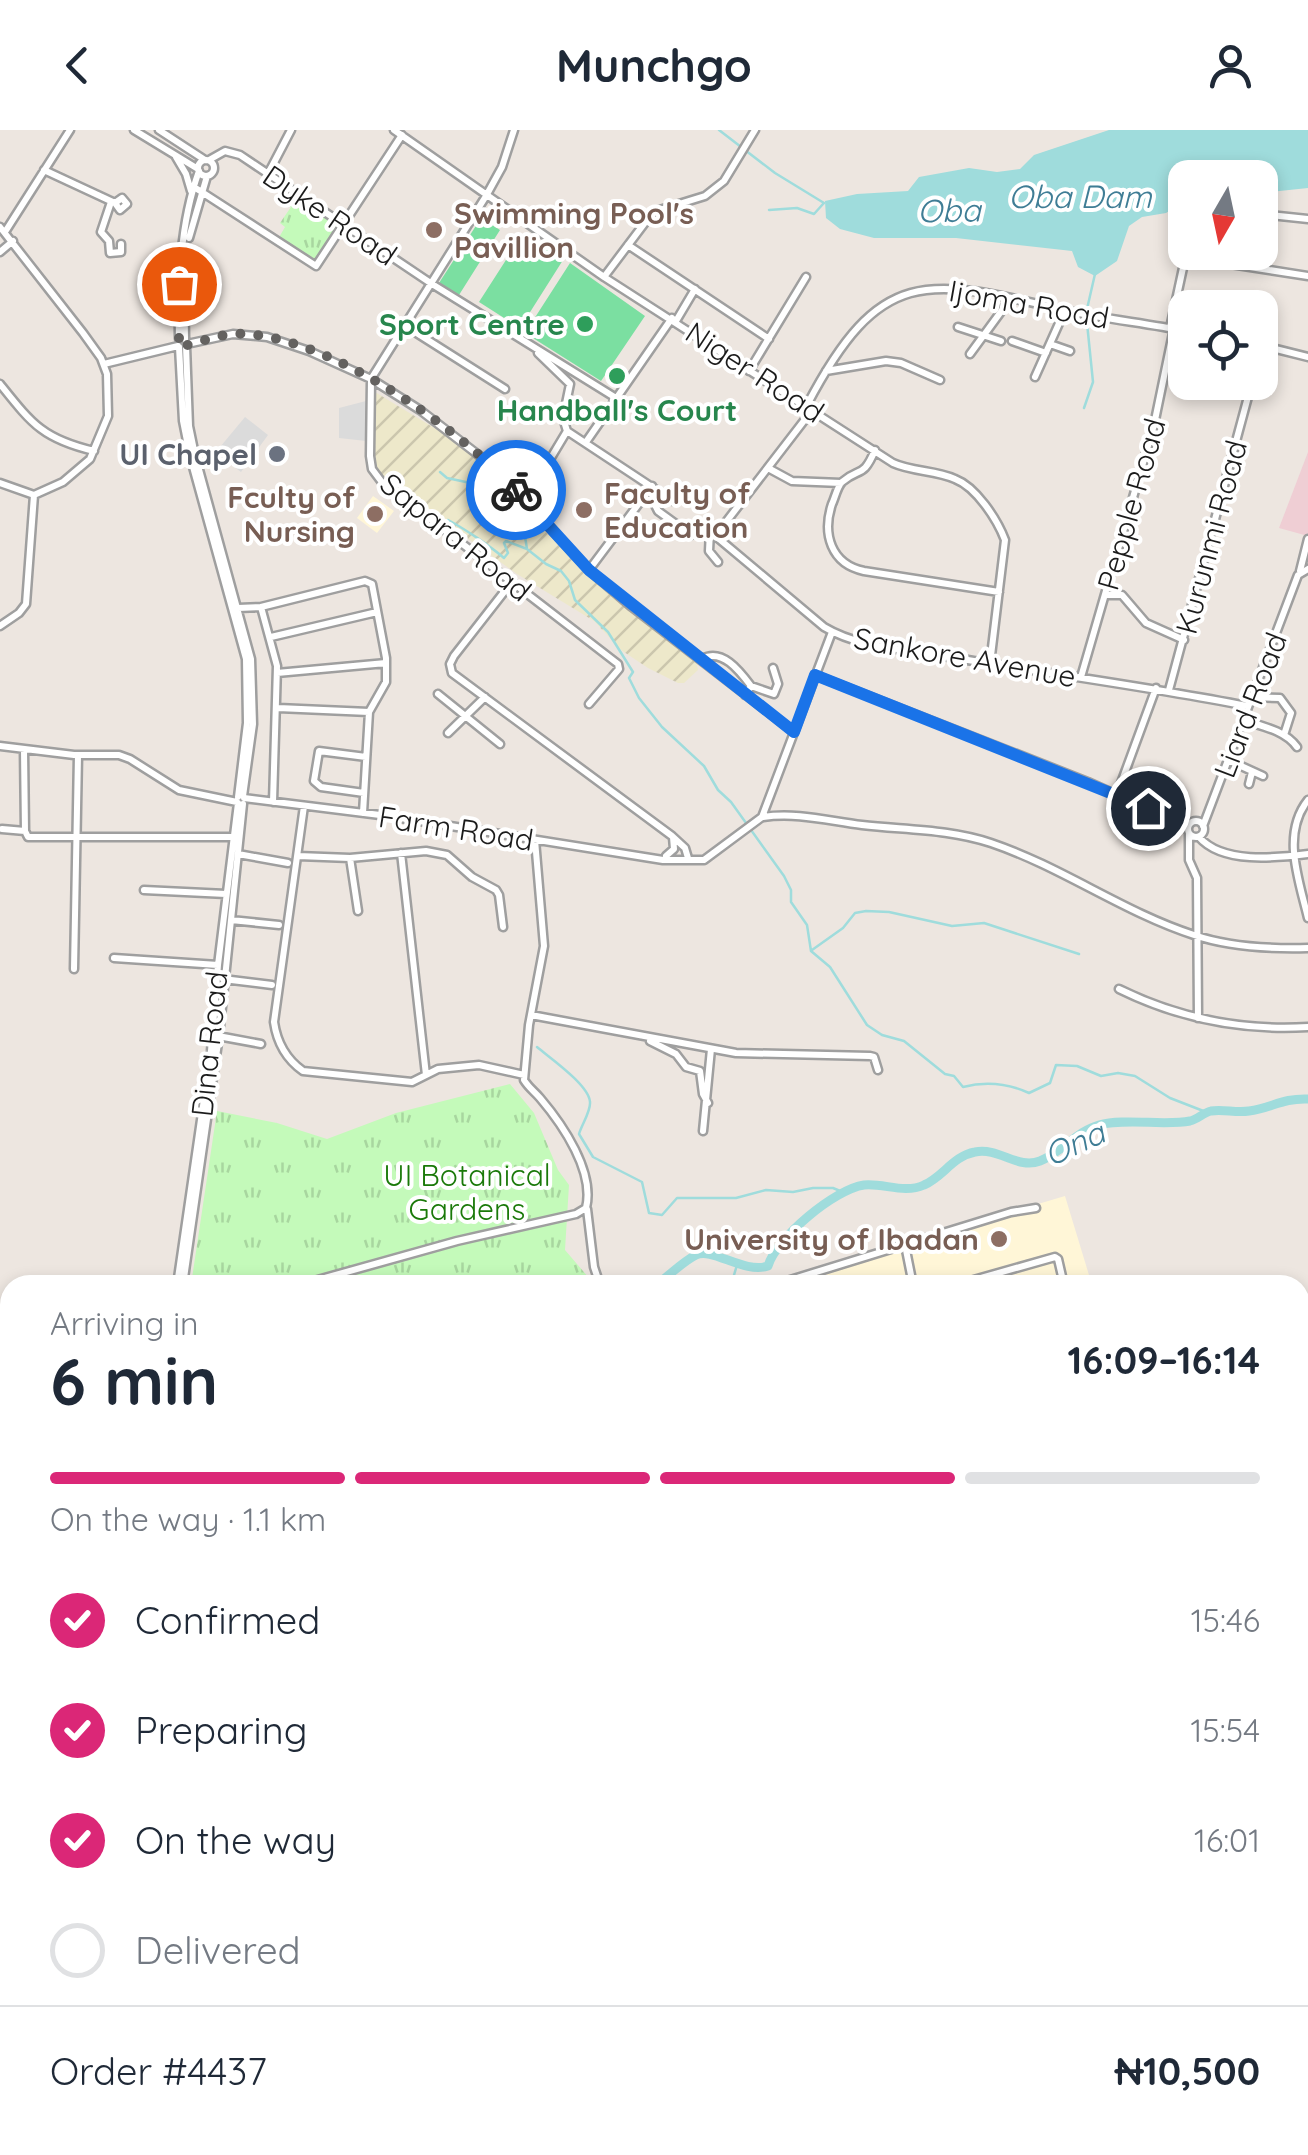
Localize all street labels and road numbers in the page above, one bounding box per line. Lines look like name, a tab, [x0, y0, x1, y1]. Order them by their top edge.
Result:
street label: Dyke Road	[256, 156, 404, 274]
street label: Ijoma Road	[946, 271, 1112, 337]
street label: Niger Road	[679, 313, 831, 431]
street label: Pepple Road	[1088, 414, 1174, 594]
street label: Kurunmi Road	[1167, 436, 1255, 638]
street label: Sapara Road	[373, 465, 539, 609]
street label: Sankore Avenue	[851, 619, 1079, 695]
street label: Liard Road	[1205, 627, 1295, 783]
street label: Farm Road	[376, 797, 536, 859]
street label: Dina Road	[182, 969, 236, 1119]

